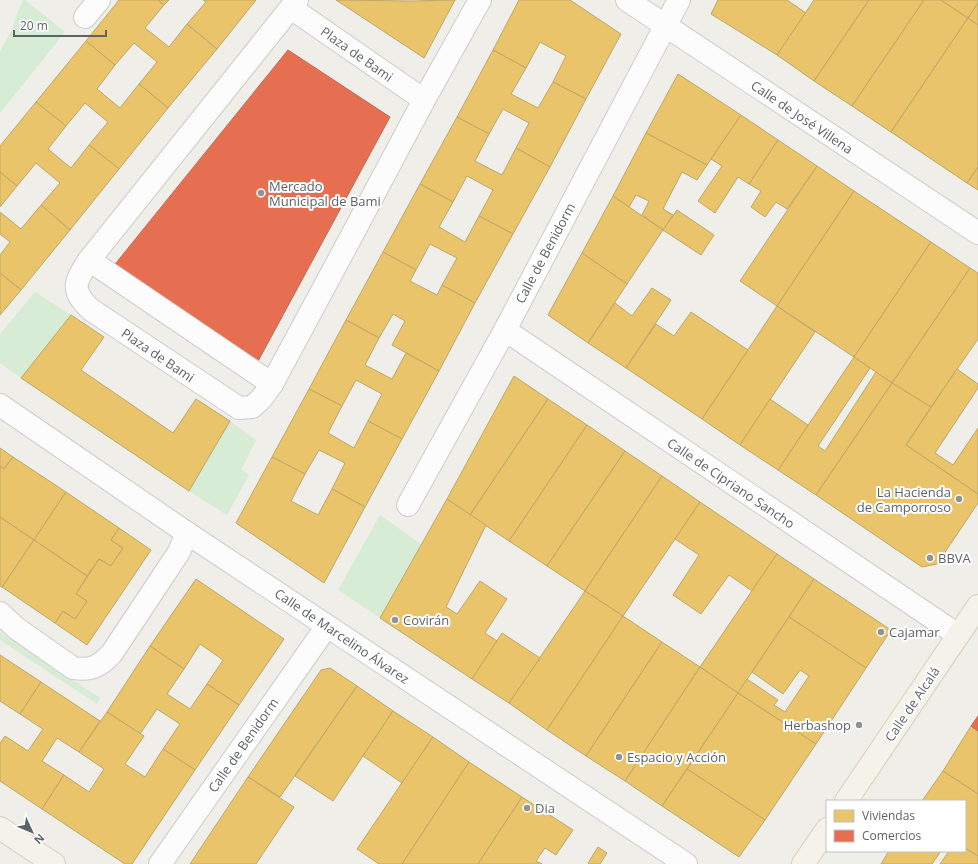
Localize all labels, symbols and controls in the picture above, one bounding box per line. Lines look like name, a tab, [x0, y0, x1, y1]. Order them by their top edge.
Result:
scale bar	[14, 12, 106, 38]
text: 20 m	[20, 17, 48, 34]
street label: Plaza de Bami	[317, 22, 397, 86]
street label: Calle de José Villena	[747, 76, 857, 158]
place label: Mercado Municipal de Bami	[269, 177, 381, 210]
marker: Mercado Municipal de Bami	[256, 188, 266, 198]
street label: Calle de Benidorm	[511, 200, 579, 306]
street label: Plaza de Bami	[118, 324, 198, 386]
street label: Calle de Cipriano Sancho	[664, 434, 798, 533]
place label: La Hacienda de Camporroso	[857, 483, 951, 516]
marker: La Hacienda de Camporroso	[954, 494, 964, 504]
place label: BBVA	[938, 549, 972, 567]
marker: BBVA	[925, 553, 935, 563]
street label: Calle de Marcelino Álvarez	[271, 584, 413, 688]
place label: Covirán	[403, 611, 449, 629]
marker: Covirán	[390, 615, 400, 625]
place label: Cajamar	[889, 623, 940, 641]
marker: Cajamar	[876, 627, 886, 637]
street label: Calle de Alcalá	[880, 663, 944, 745]
street label: Calle de Benidorm	[204, 694, 282, 796]
place label: Herbashop	[784, 716, 851, 734]
marker: Herbashop	[854, 720, 864, 730]
place label: Espacio y Acción	[627, 748, 726, 766]
marker: Espacio y Acción	[614, 752, 624, 762]
place label: Dia	[535, 799, 555, 817]
legend	[826, 800, 966, 852]
marker: Dia	[522, 803, 532, 813]
text: Viviendas	[862, 807, 915, 824]
north arrow	[12, 812, 52, 852]
text: Comercios	[862, 827, 922, 844]
text: N	[31, 831, 48, 848]

